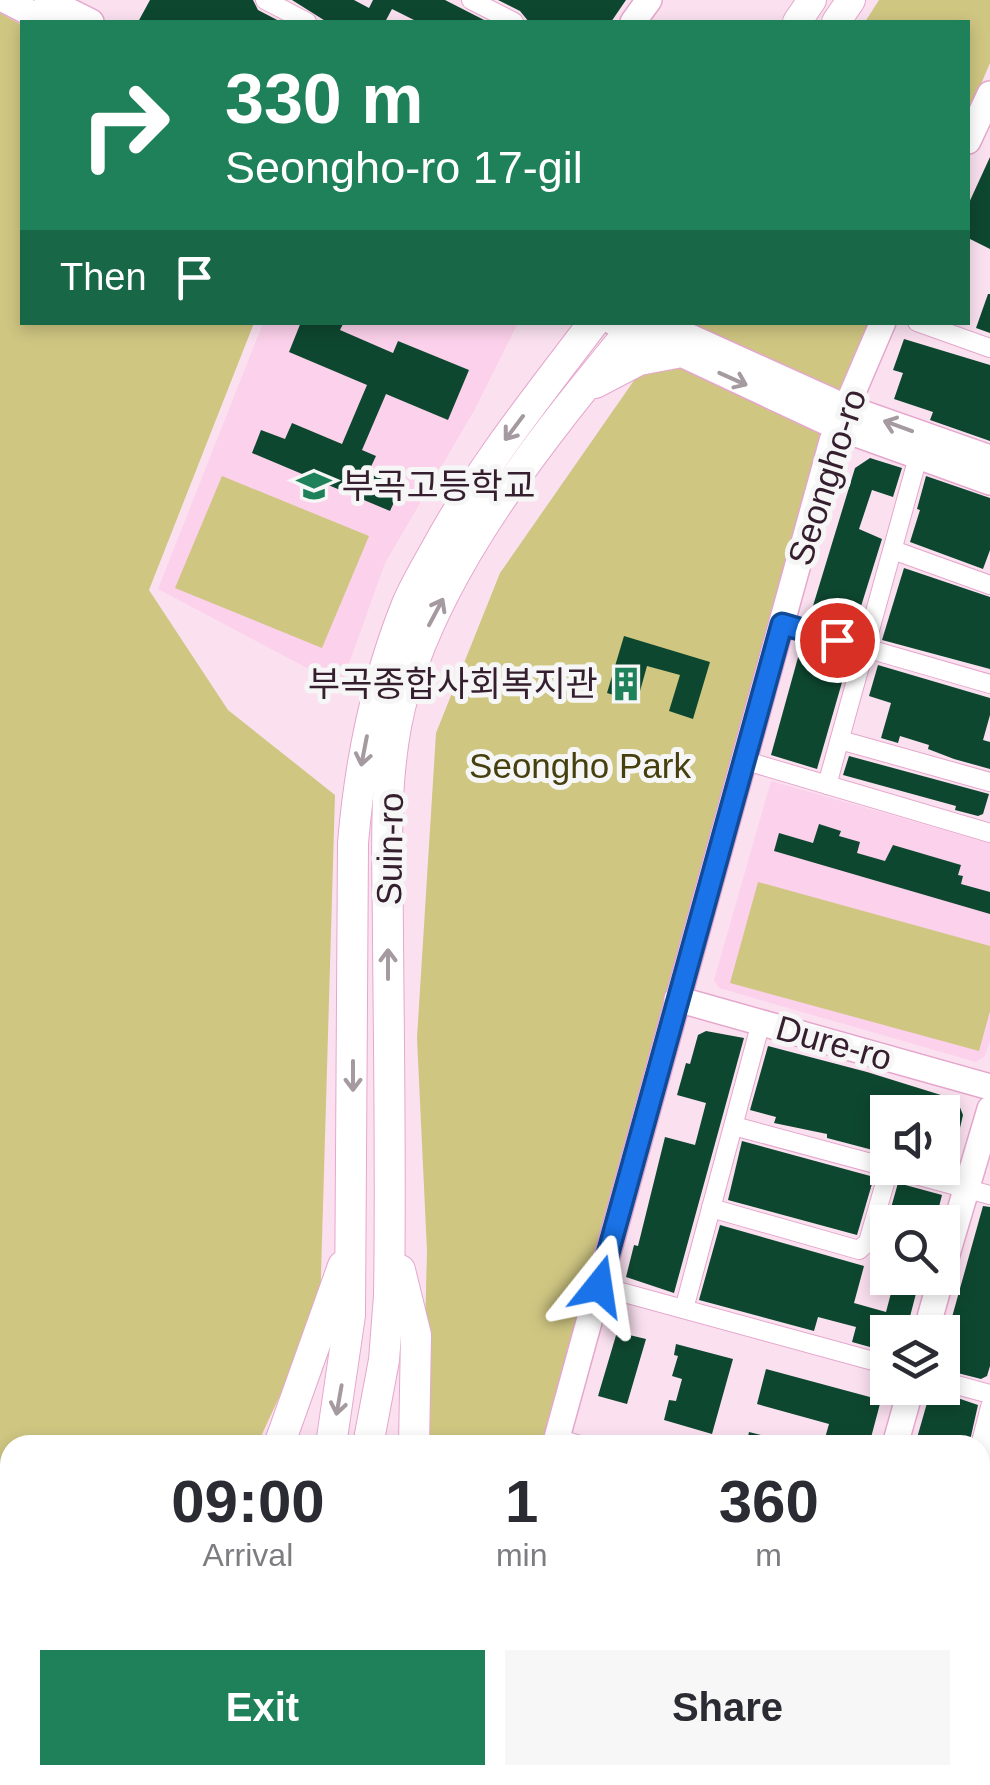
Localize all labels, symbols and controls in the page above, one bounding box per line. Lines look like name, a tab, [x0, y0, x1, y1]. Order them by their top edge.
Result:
icon: right	[60, 60, 190, 190]
text: 330 m	[225, 60, 423, 138]
text: Seongho-ro 17-gil	[225, 142, 583, 193]
icon: arrive	[167, 250, 222, 305]
text: Then	[60, 256, 147, 298]
one-way arrow	[717, 371, 747, 390]
street label: Seongho-ro	[780, 384, 873, 570]
one-way arrow	[504, 414, 525, 441]
one-way arrow	[884, 416, 915, 434]
place label: 부곡고등학교	[342, 466, 535, 505]
school or university icon: 부곡고등학교	[295, 467, 333, 505]
one-way arrow	[427, 597, 446, 627]
pin	[795, 598, 880, 683]
icon: arrive	[810, 613, 865, 668]
place label: 부곡종합사회복지관	[308, 664, 598, 703]
building icon: 부곡종합사회복지관	[607, 665, 645, 703]
one-way arrow	[354, 735, 373, 767]
park label: Seongho Park	[469, 746, 691, 785]
street label: Suin-ro	[369, 792, 410, 906]
one-way arrow	[378, 949, 398, 982]
street label: Dure-ro	[772, 1007, 897, 1078]
one-way arrow	[344, 1058, 362, 1091]
map controls	[870, 1095, 960, 1405]
button: sound	[870, 1095, 960, 1185]
button: search	[870, 1205, 960, 1295]
position arrow	[547, 1234, 651, 1338]
button: layers	[870, 1315, 960, 1405]
one-way arrow	[329, 1383, 348, 1415]
text: 09:00	[171, 1468, 325, 1535]
text: 1	[505, 1468, 538, 1535]
text: 360	[719, 1468, 819, 1535]
text: Arrival	[203, 1537, 293, 1573]
text: min	[496, 1537, 547, 1573]
text: m	[755, 1537, 782, 1573]
button: Exit	[40, 1650, 485, 1765]
button: Share	[505, 1650, 950, 1765]

